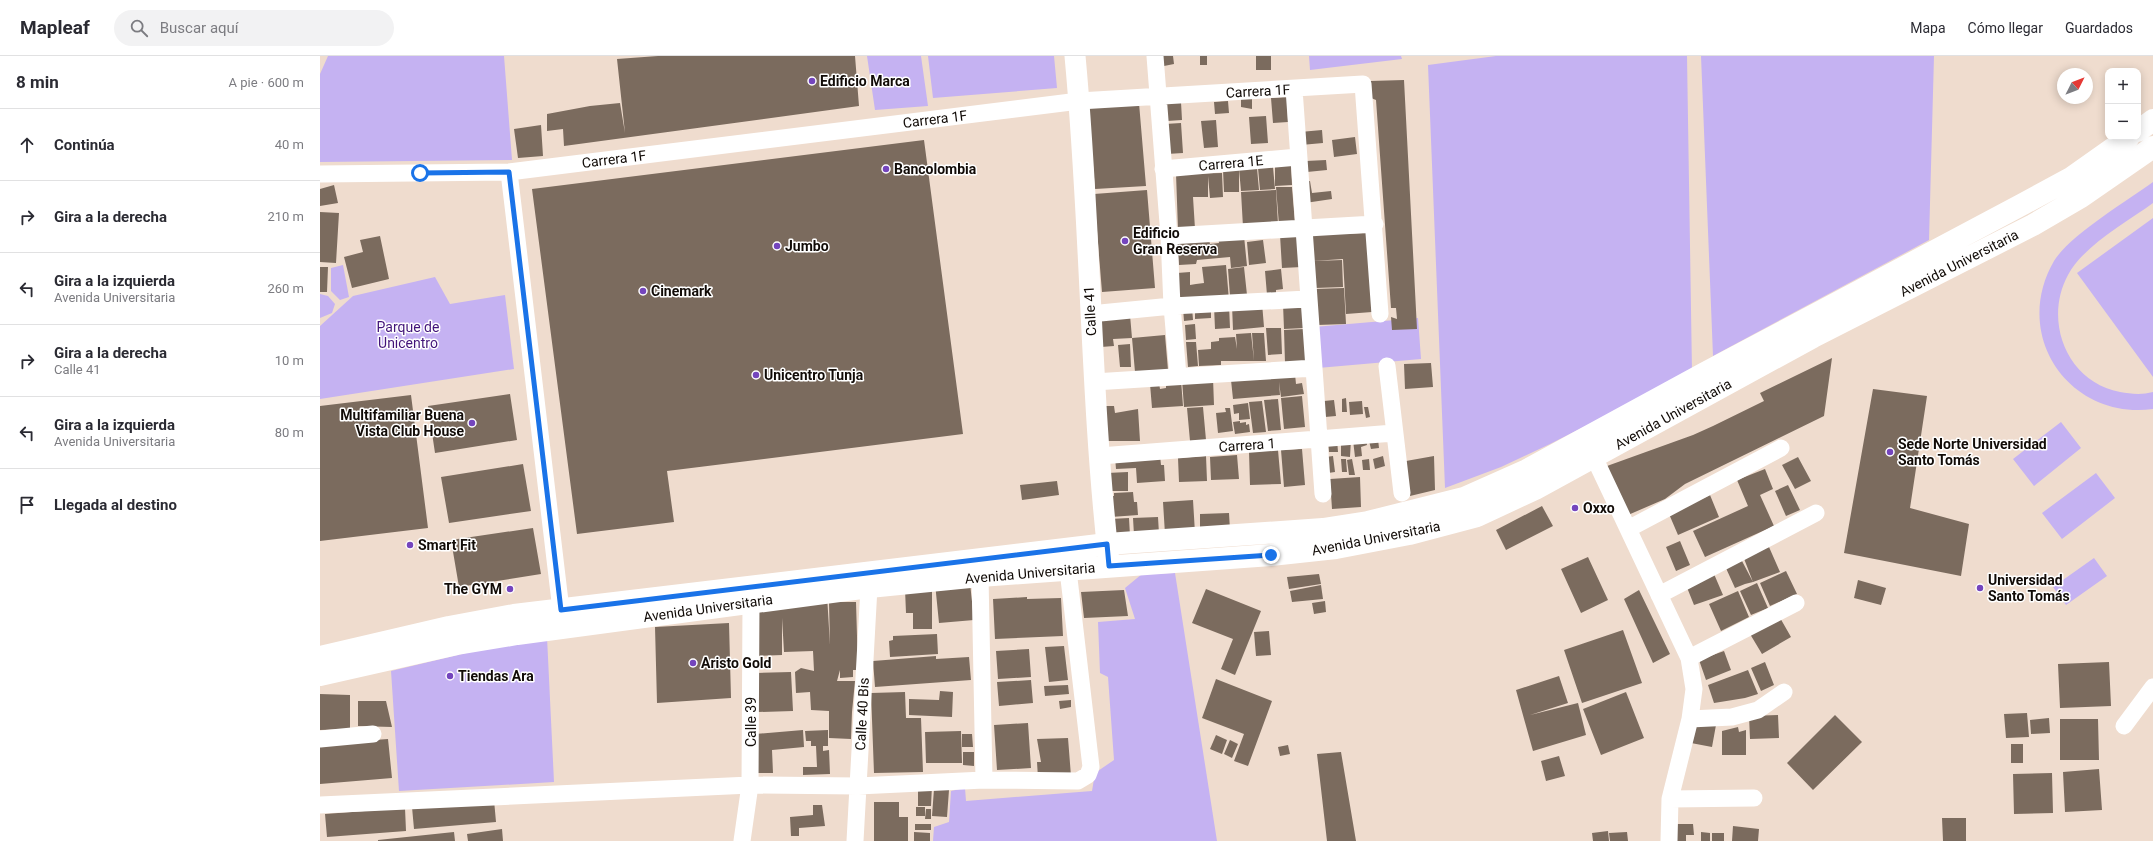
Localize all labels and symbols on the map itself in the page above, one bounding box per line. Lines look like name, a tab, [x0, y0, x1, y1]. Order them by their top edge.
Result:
north arrow	[2057, 68, 2093, 104]
place label: Edificio Marca	[820, 73, 910, 89]
marker: Edificio Marca	[807, 76, 817, 86]
street label: Carrera 1F	[1225, 81, 1291, 101]
street label: Carrera 1F	[902, 107, 968, 131]
street label: Carrera 1F	[581, 147, 647, 171]
street label: Carrera 1E	[1198, 152, 1264, 174]
place label: Bancolombia	[894, 161, 977, 177]
route start	[411, 164, 429, 182]
marker: Bancolombia	[881, 164, 891, 174]
place label: Edificio Gran Reserva	[1133, 225, 1218, 257]
street label: Avenida Universitaria	[1897, 226, 2021, 300]
marker: Edificio Gran Reserva	[1120, 236, 1130, 246]
place label: Jumbo	[785, 238, 829, 254]
marker: Jumbo	[772, 241, 782, 251]
place label: Cinemark	[651, 283, 712, 299]
marker: Cinemark	[638, 286, 648, 296]
street label: Calle 41	[1081, 286, 1099, 336]
park label: Parque de Unicentro	[377, 319, 439, 351]
place label: Unicentro Tunja	[764, 367, 864, 383]
marker: Unicentro Tunja	[751, 370, 761, 380]
street label: Avenida Universitaria	[1612, 375, 1734, 453]
place label: Multifamiliar Buena Vista Club House	[340, 407, 465, 439]
marker: Multifamiliar Buena Vista Club House	[467, 418, 477, 428]
street label: Carrera 1	[1218, 435, 1276, 455]
place label: Sede Norte Universidad Santo Tomás	[1898, 436, 2047, 468]
marker: Sede Norte Universidad Santo Tomás	[1885, 447, 1895, 457]
place label: Oxxo	[1583, 500, 1615, 516]
marker: Oxxo	[1570, 503, 1580, 513]
street label: Avenida Universitaria	[1310, 518, 1442, 558]
place label: Smart Fit	[418, 537, 476, 553]
marker: Smart Fit	[405, 540, 415, 550]
route end	[1262, 546, 1280, 564]
street label: Avenida Universitaria	[964, 559, 1096, 587]
place label: Universidad Santo Tomás	[1988, 572, 2070, 604]
place label: The GYM	[444, 581, 502, 597]
marker: Universidad Santo Tomás	[1975, 583, 1985, 593]
marker: The GYM	[505, 584, 515, 594]
street label: Avenida Universitaria	[642, 591, 774, 625]
place label: Aristo Gold	[701, 655, 772, 671]
marker: Aristo Gold	[688, 658, 698, 668]
place label: Tiendas Ara	[458, 668, 534, 684]
marker: Tiendas Ara	[445, 671, 455, 681]
street label: Calle 40 Bis	[852, 677, 872, 751]
street label: Calle 39	[743, 697, 759, 747]

